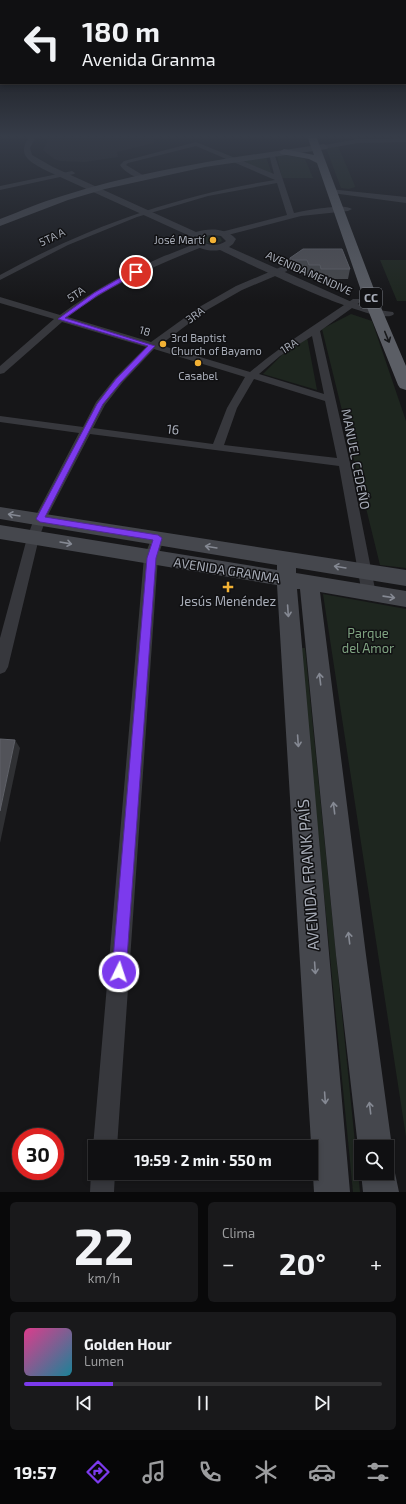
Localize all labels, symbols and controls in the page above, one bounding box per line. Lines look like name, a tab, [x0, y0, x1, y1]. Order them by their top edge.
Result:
text: 180 m	[82, 14, 160, 48]
icon: left	[16, 16, 68, 68]
text: Avenida Granma	[82, 48, 216, 70]
street label: 5TA A	[37, 225, 67, 248]
place label: José Martí	[154, 233, 206, 246]
marker: José Martí	[208, 235, 218, 245]
street label: AVENIDA MENDIVE	[264, 248, 354, 297]
pin	[119, 255, 153, 289]
icon: arrive	[125, 261, 147, 283]
street label: 5TA	[64, 283, 87, 304]
road number: CC	[360, 288, 382, 308]
street label: 3RA	[183, 304, 207, 326]
street label: 18	[138, 323, 152, 338]
place label: 3rd Baptist Church of Bayamo	[171, 331, 262, 357]
one-way arrow	[383, 331, 391, 343]
street label: 1RA	[278, 335, 300, 356]
marker: 3rd Baptist Church of Bayamo	[158, 339, 168, 349]
marker: Casabel	[193, 358, 203, 368]
place label: Casabel	[178, 369, 218, 382]
street label: MANUEL CEDEÑO	[338, 407, 374, 511]
street label: 16	[166, 420, 180, 438]
one-way arrow	[8, 511, 21, 519]
one-way arrow	[59, 539, 72, 547]
one-way arrow	[205, 542, 218, 550]
street label: AVENIDA GRANMA	[173, 554, 281, 586]
one-way arrow	[334, 563, 347, 571]
marker: Jesús Menéndez	[223, 582, 233, 592]
place label: Jesús Menéndez	[180, 593, 276, 609]
one-way arrow	[382, 593, 395, 601]
one-way arrow	[285, 604, 292, 617]
park label: Parque del Amor	[342, 625, 394, 656]
one-way arrow	[316, 673, 323, 686]
one-way arrow	[295, 734, 302, 747]
street label: AVENIDA FRANK PAÍS	[293, 799, 322, 951]
one-way arrow	[331, 802, 338, 815]
one-way arrow	[345, 932, 353, 945]
position arrow	[98, 951, 140, 993]
one-way arrow	[312, 961, 319, 974]
one-way arrow	[322, 1091, 329, 1104]
one-way arrow	[366, 1102, 374, 1115]
speed limit sign: 30	[12, 1128, 64, 1180]
map controls	[354, 1140, 394, 1180]
button: search	[354, 1140, 394, 1180]
text: 19:59 · 2 min · 550 m	[134, 1151, 272, 1169]
text: 22	[74, 1213, 134, 1275]
text: Clima	[222, 1225, 255, 1241]
text: 20°	[279, 1245, 326, 1281]
text: −	[222, 1250, 235, 1276]
text: +	[370, 1250, 382, 1276]
text: km/h	[88, 1270, 120, 1286]
text: Golden Hour	[84, 1335, 172, 1353]
text: Lumen	[84, 1353, 124, 1369]
icon: previous	[73, 1392, 95, 1414]
icon: pause	[192, 1392, 214, 1414]
icon: next	[311, 1392, 333, 1414]
icon: directions	[84, 1458, 112, 1486]
icon: music	[140, 1458, 168, 1486]
icon: phone	[196, 1458, 224, 1486]
icon: climate	[252, 1458, 280, 1486]
icon: car	[308, 1458, 336, 1486]
icon: filters	[364, 1458, 392, 1486]
text: 19:57	[14, 1461, 56, 1483]

